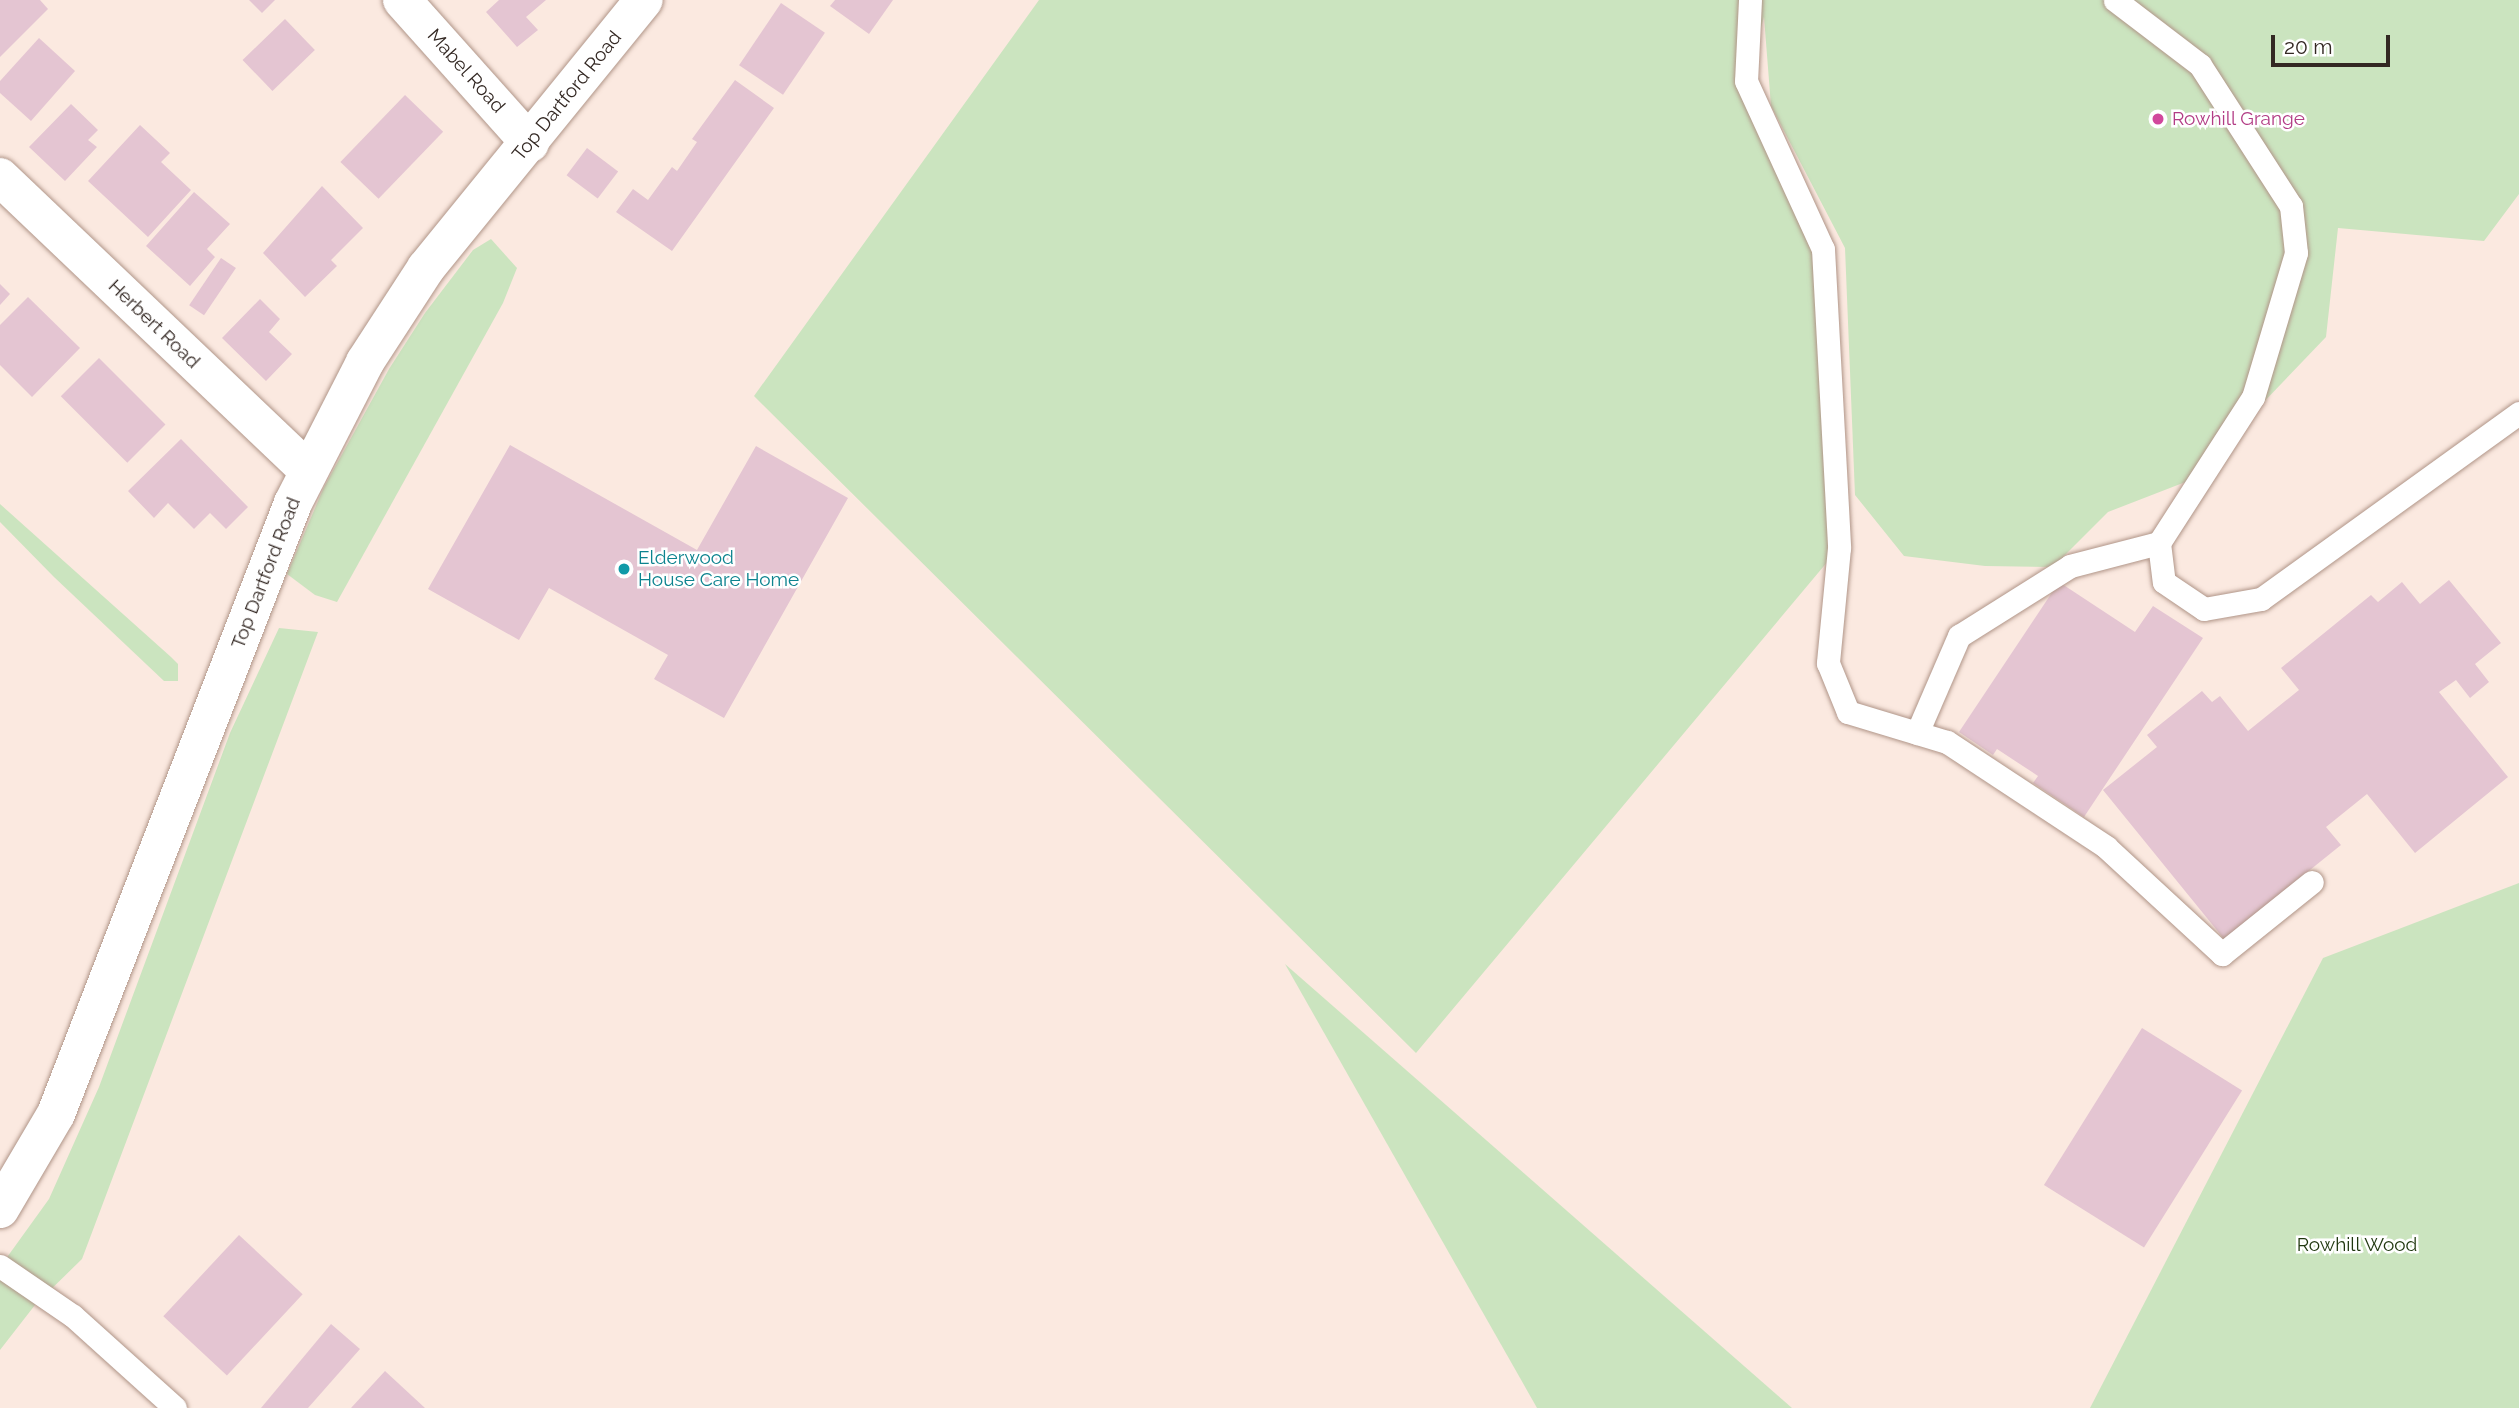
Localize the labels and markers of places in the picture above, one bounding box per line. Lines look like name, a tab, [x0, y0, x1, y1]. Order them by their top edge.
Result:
place label: Rowhill Grange	[2172, 108, 2305, 130]
marker: Rowhill Grange	[2150, 111, 2166, 127]
place label: Elderwood House Care Home	[638, 547, 799, 591]
marker: Elderwood House Care Home	[616, 561, 632, 577]

